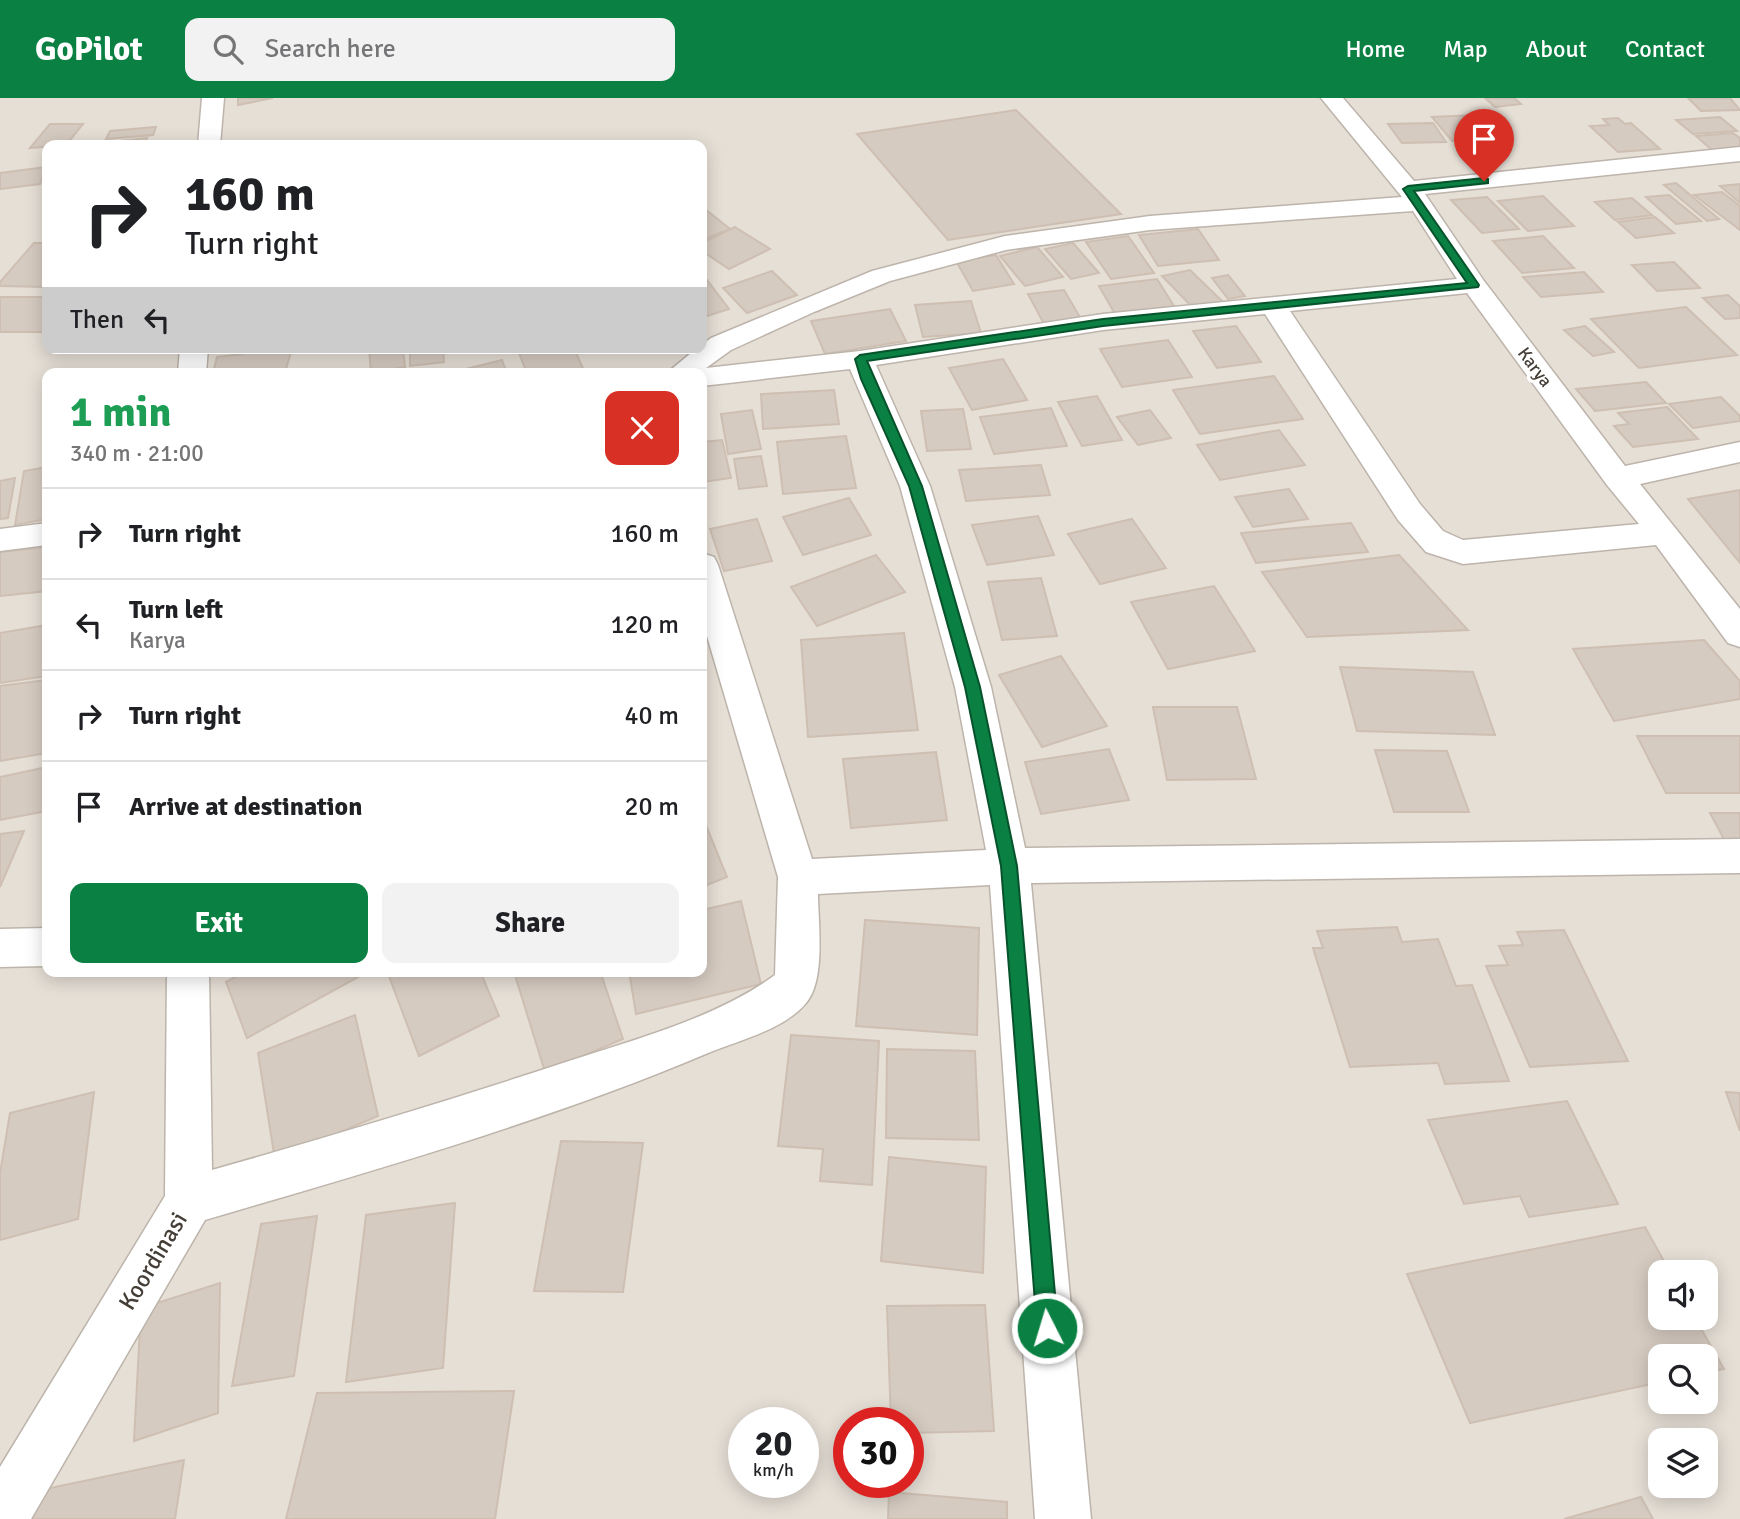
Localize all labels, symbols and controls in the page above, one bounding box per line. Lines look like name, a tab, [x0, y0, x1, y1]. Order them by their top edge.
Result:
search box	[185, 18, 675, 81]
text: GoPilot	[35, 29, 143, 70]
icon: search	[209, 30, 247, 68]
text: Search here	[265, 33, 396, 65]
text: Home	[1345, 34, 1405, 64]
text: Map	[1443, 34, 1488, 64]
text: About	[1526, 34, 1587, 64]
text: Contact	[1625, 34, 1705, 64]
pin	[1454, 109, 1514, 181]
icon: arrive	[1465, 120, 1503, 158]
text: 160 m	[185, 164, 315, 224]
icon: right	[70, 168, 161, 259]
text: Turn right	[185, 224, 318, 263]
icon: left	[138, 301, 176, 339]
text: Then	[70, 304, 124, 336]
street label: Karya	[1513, 343, 1557, 391]
text: 1 min	[70, 387, 171, 438]
button: close	[605, 391, 679, 465]
text: 340 m · 21:00	[70, 439, 204, 468]
icon: right	[70, 515, 108, 553]
text: Turn right	[129, 518, 241, 550]
text: 160 m	[610, 518, 679, 550]
text: Turn left	[129, 594, 223, 626]
icon: left	[70, 606, 108, 644]
text: 120 m	[610, 609, 679, 641]
text: Karya	[129, 626, 186, 655]
icon: right	[70, 697, 108, 735]
text: Turn right	[129, 700, 241, 732]
text: 40 m	[624, 700, 679, 732]
icon: arrive	[70, 788, 108, 826]
text: Arrive at destination	[129, 791, 362, 823]
text: 20 m	[624, 791, 679, 823]
button: Exit	[70, 883, 368, 963]
button: Share	[382, 883, 679, 963]
street label: Koordinasi	[112, 1207, 194, 1315]
map controls	[1648, 1260, 1718, 1498]
button: sound	[1648, 1260, 1718, 1330]
position arrow	[1010, 1291, 1084, 1365]
button: search	[1648, 1344, 1718, 1414]
speed limit sign: 30	[833, 1407, 924, 1498]
text: 20	[755, 1422, 792, 1465]
button: layers	[1648, 1428, 1718, 1498]
text: km/h	[753, 1459, 794, 1481]

